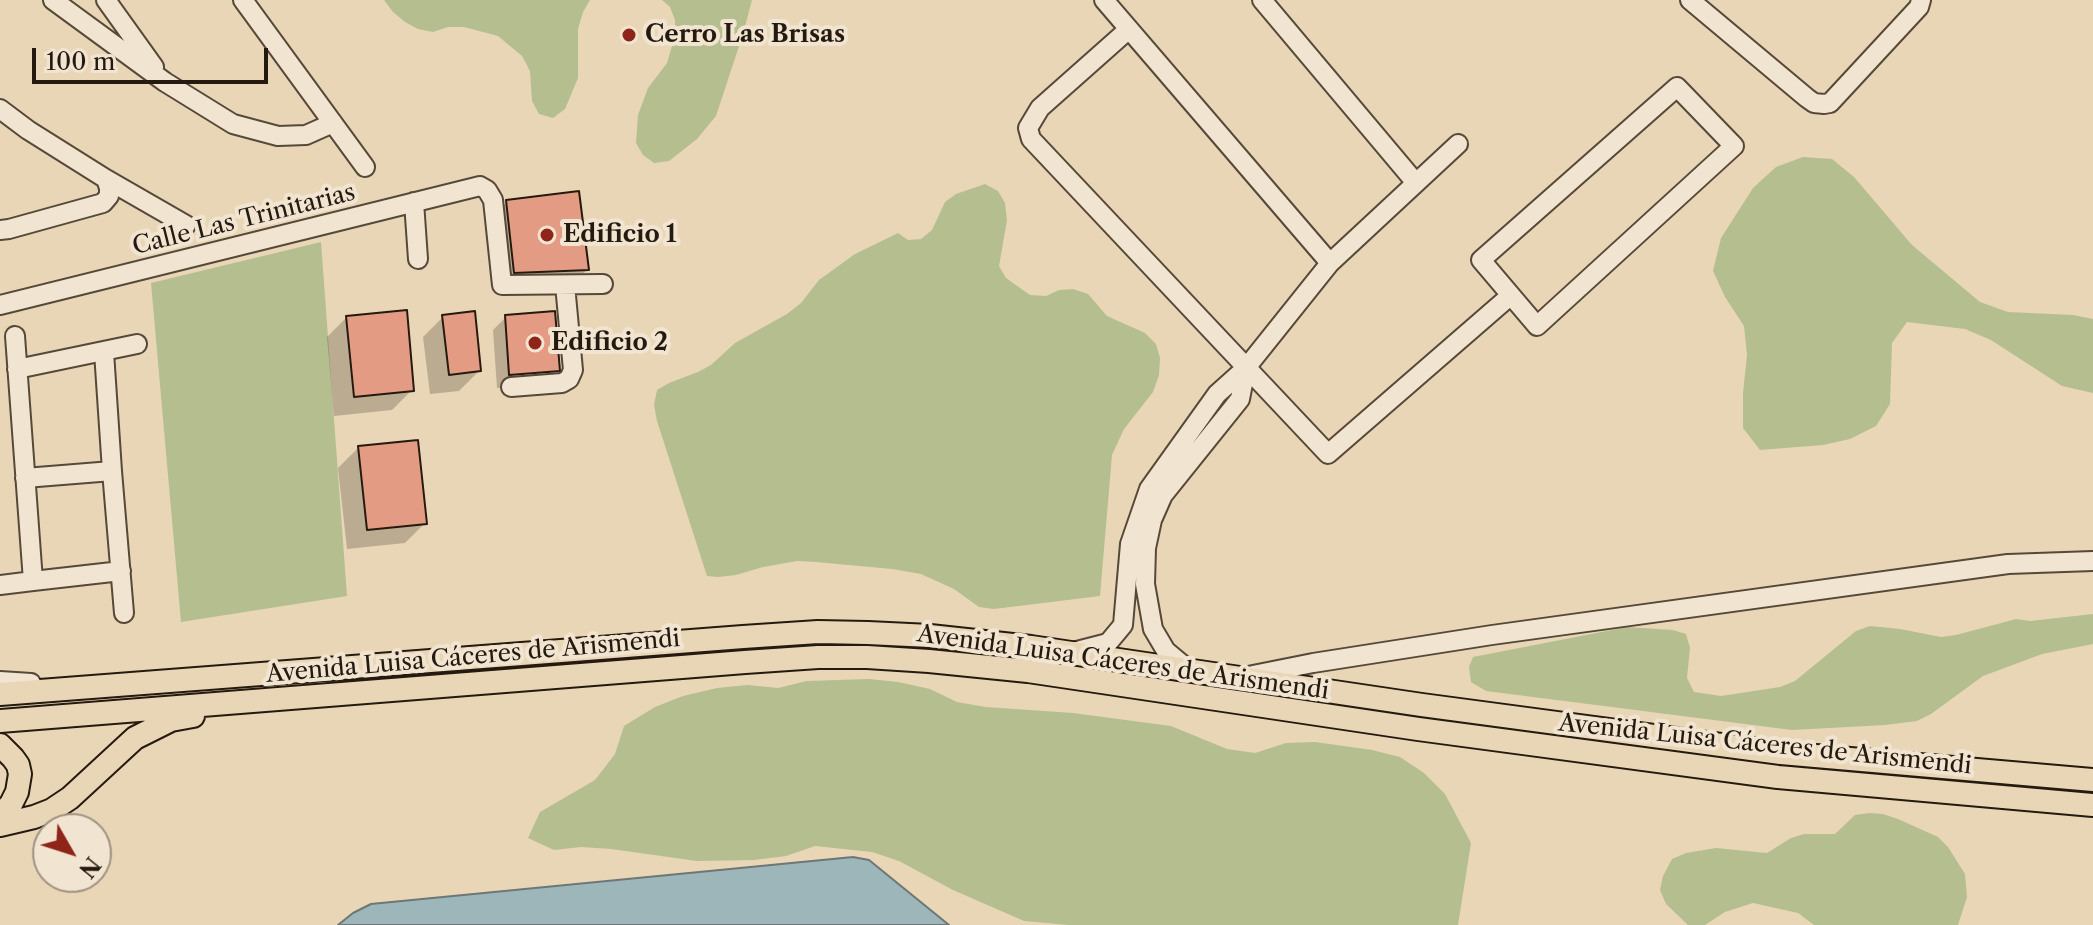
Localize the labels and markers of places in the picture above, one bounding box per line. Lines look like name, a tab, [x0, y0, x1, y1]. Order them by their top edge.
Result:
place label: Cerro Las Brisas	[645, 21, 845, 49]
marker: Cerro Las Brisas	[620, 26, 638, 44]
place label: Edificio 1	[563, 221, 677, 249]
marker: Edificio 1	[538, 226, 556, 244]
place label: Edificio 2	[551, 329, 668, 357]
marker: Edificio 2	[526, 334, 544, 352]

